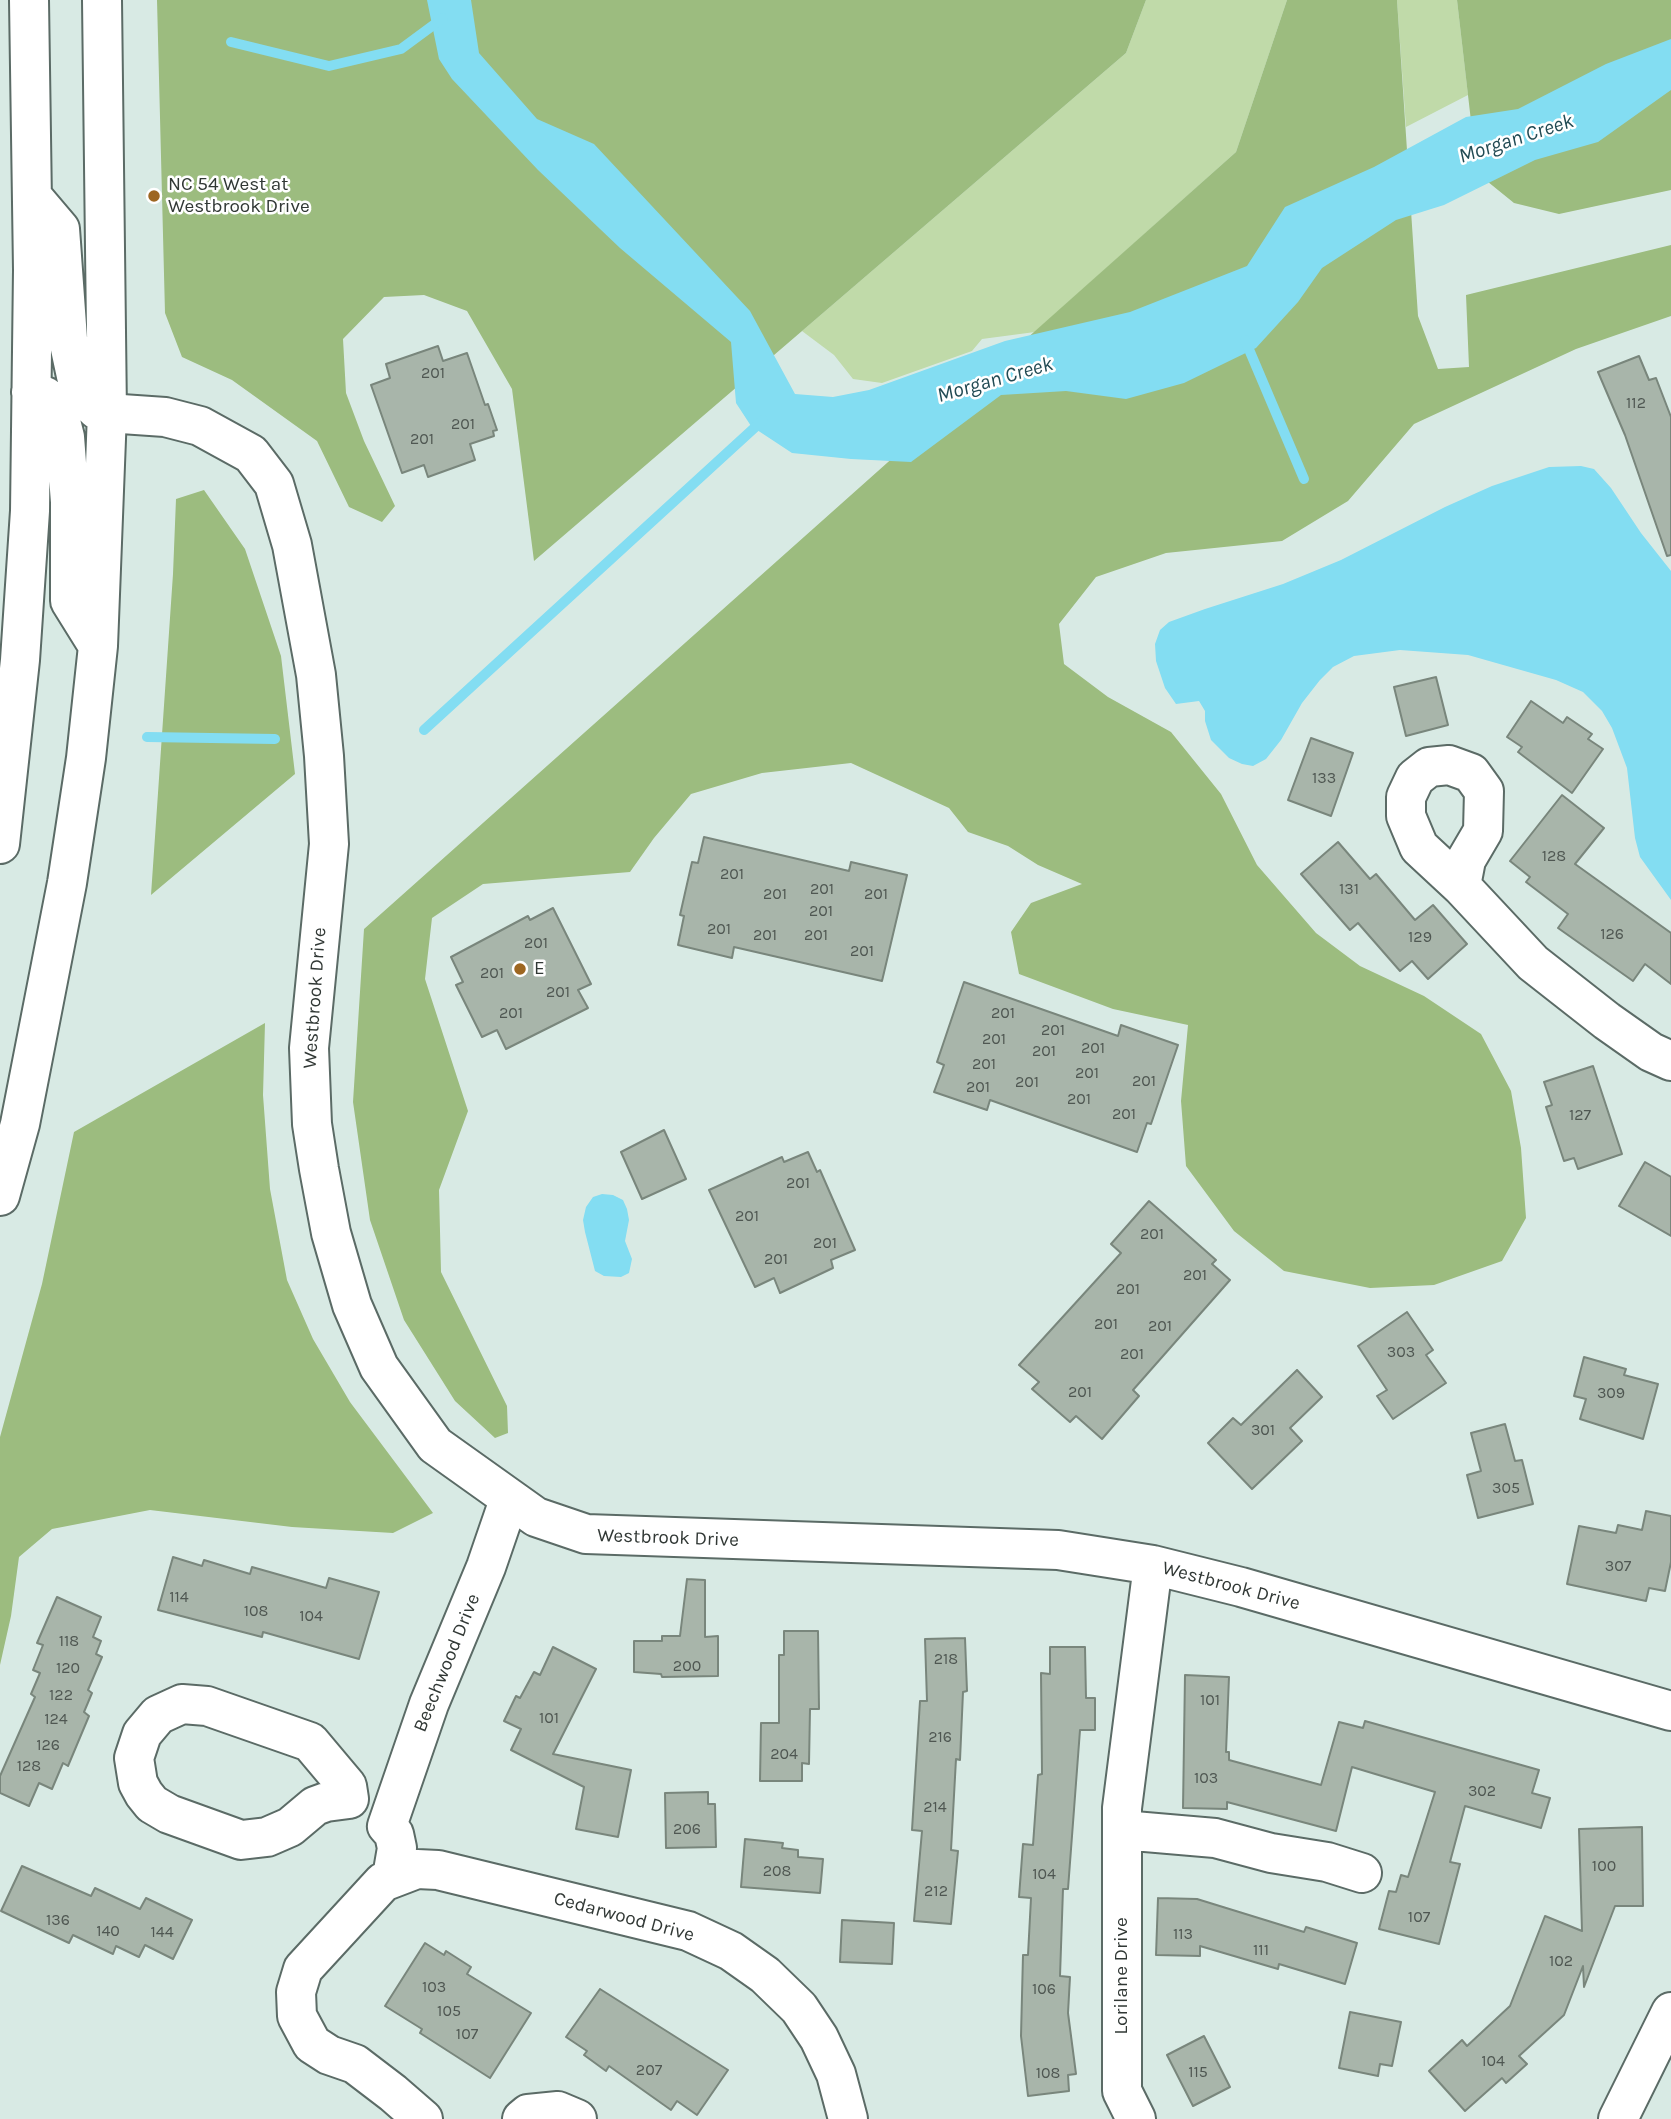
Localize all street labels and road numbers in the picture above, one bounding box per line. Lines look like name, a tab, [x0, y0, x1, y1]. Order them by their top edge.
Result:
street label: Westbrook Drive	[299, 927, 331, 1069]
street label: Westbrook Drive	[597, 1524, 739, 1552]
street label: Westbrook Drive	[1160, 1557, 1302, 1615]
street label: Beechwood Drive	[409, 1590, 485, 1736]
street label: Cedarwood Drive	[551, 1887, 697, 1947]
street label: Lorilane Drive	[1111, 1917, 1133, 2035]

